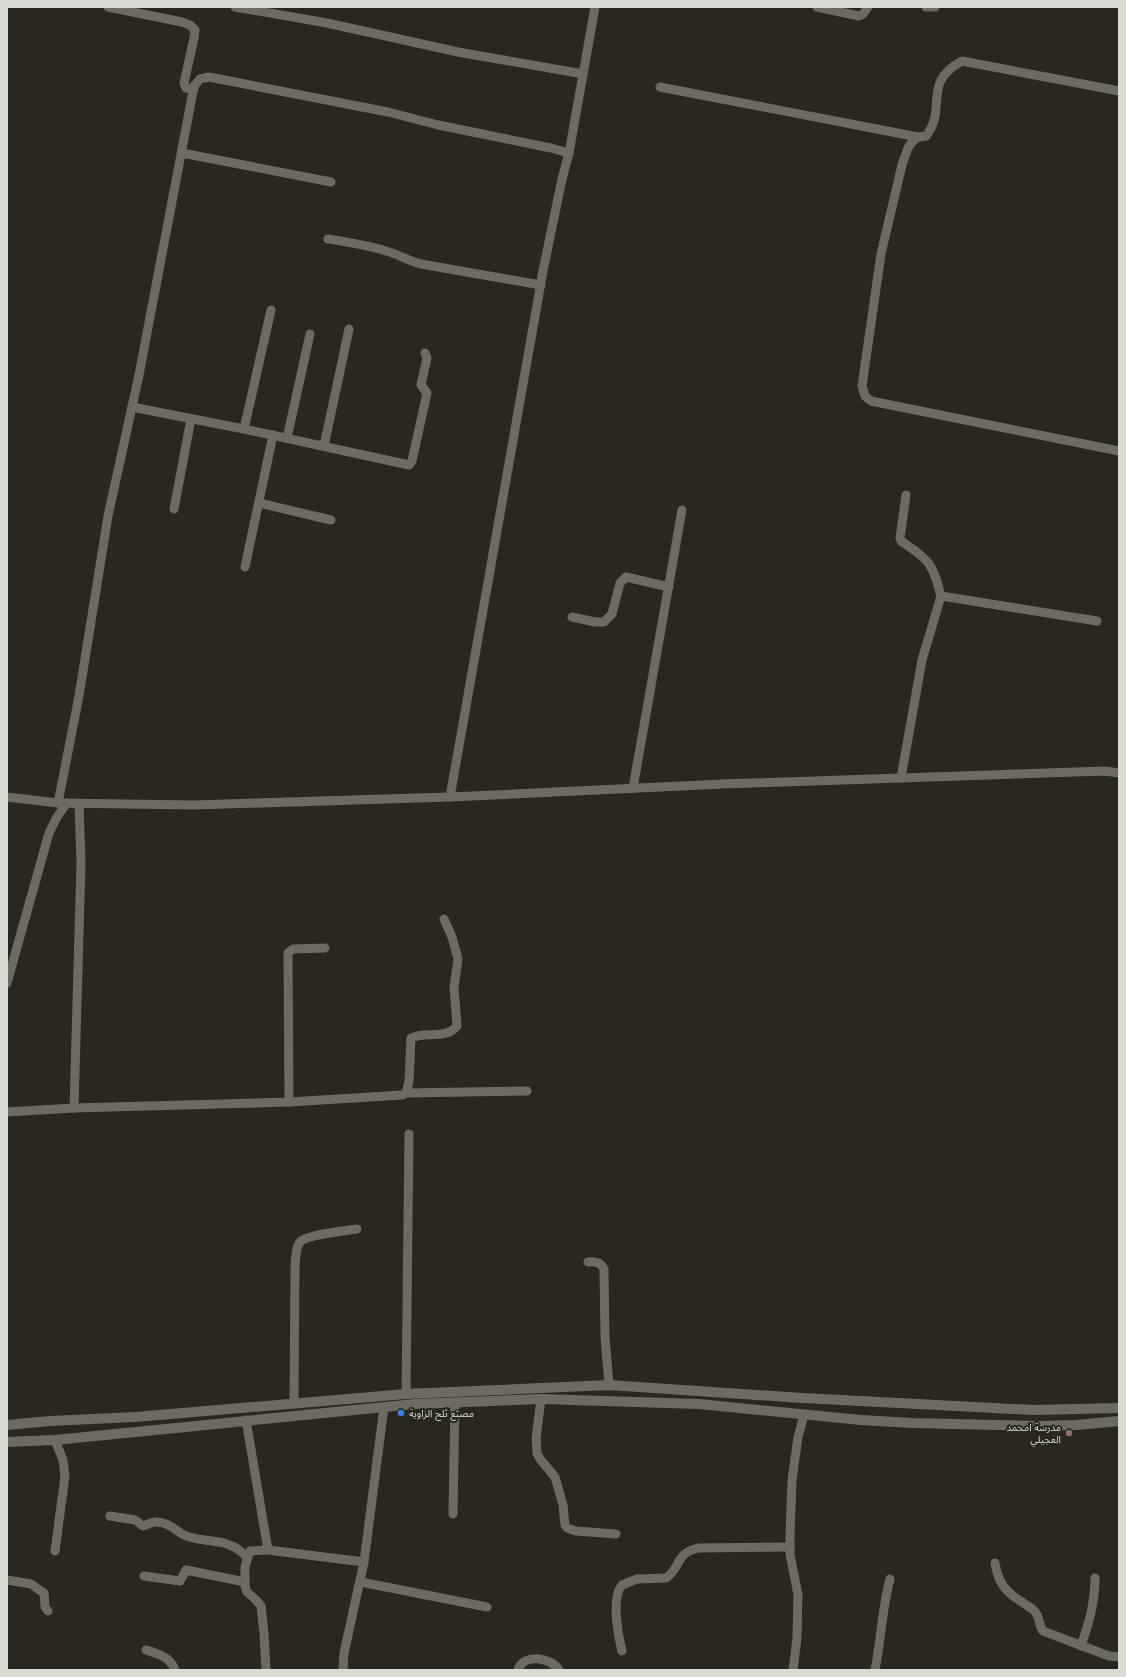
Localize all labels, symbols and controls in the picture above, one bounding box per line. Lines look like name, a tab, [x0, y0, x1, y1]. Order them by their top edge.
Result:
marker: مصنع ثلج الزاوية	[396, 1408, 406, 1418]
place label: مصنع ثلج الزاوية	[409, 1408, 474, 1421]
place label: مدرسة امحمد العجيلي	[1006, 1422, 1061, 1447]
marker: مدرسة امحمد العجيلي	[1064, 1428, 1074, 1438]

